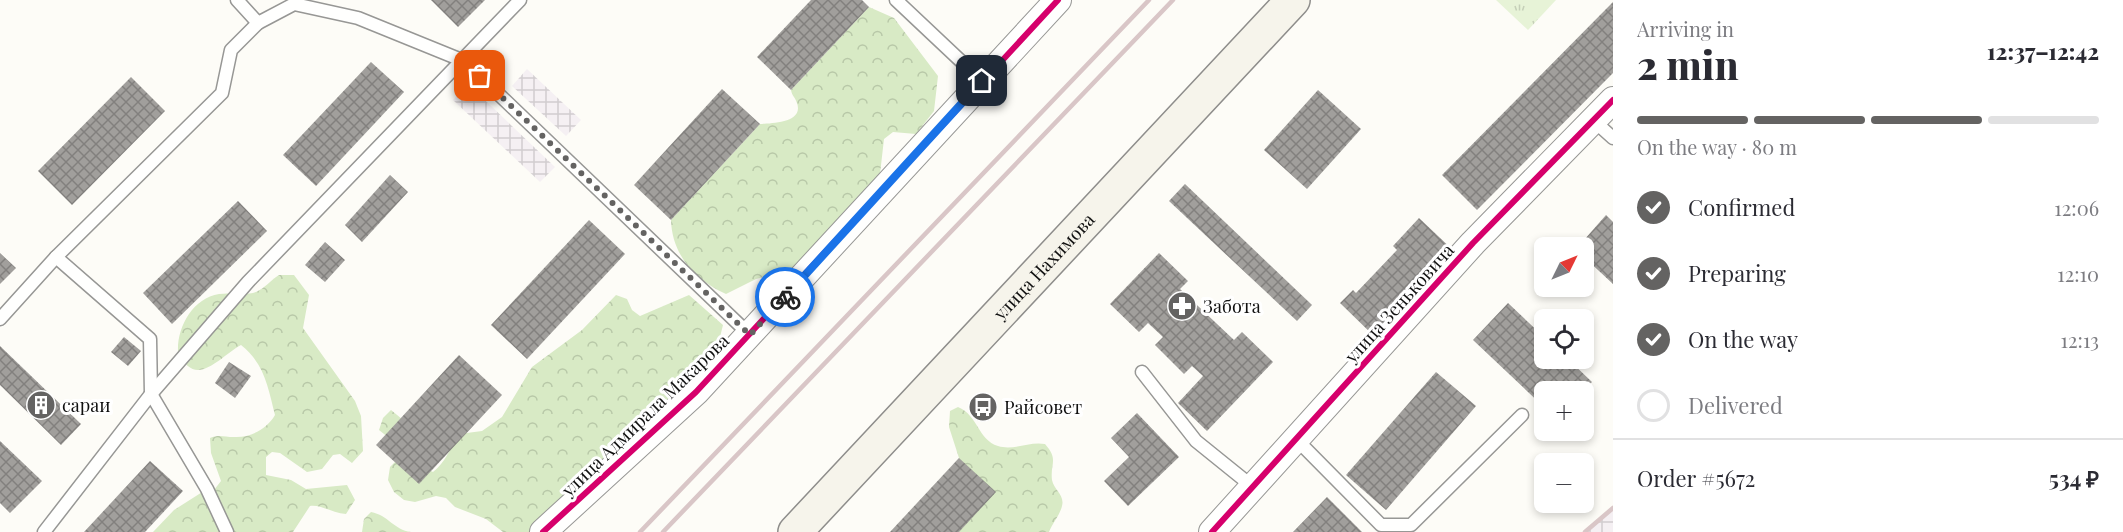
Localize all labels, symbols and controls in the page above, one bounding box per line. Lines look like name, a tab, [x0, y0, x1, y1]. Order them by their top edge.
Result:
text: Arriving in	[1637, 15, 1734, 42]
text: 12:37–12:42	[1987, 36, 2099, 66]
text: 2 min	[1637, 38, 1739, 90]
pin	[454, 50, 505, 101]
pin	[956, 55, 1007, 106]
icon: bag	[463, 59, 496, 92]
icon: home	[965, 64, 998, 97]
text: On the way · 80 m	[1637, 133, 1797, 160]
icon: check	[1637, 191, 1670, 224]
text: Confirmed	[1688, 192, 1795, 222]
text: 12:06	[2054, 194, 2099, 221]
street label: улица Нахимова	[987, 208, 1100, 325]
north arrow	[1534, 237, 1594, 297]
map controls	[1534, 237, 1594, 513]
street label: улица Зеньковича	[1338, 238, 1459, 368]
icon: check	[1637, 257, 1670, 290]
text: Preparing	[1688, 258, 1786, 288]
text: 12:10	[2057, 260, 2099, 287]
courier	[755, 267, 815, 327]
icon: bike	[769, 281, 802, 314]
pharmacy icon: Забота	[1166, 290, 1198, 322]
place label: Забота	[1203, 294, 1261, 318]
button: locate	[1534, 309, 1594, 369]
icon: check	[1637, 323, 1670, 356]
text: On the way	[1688, 324, 1798, 354]
text: 12:13	[2061, 326, 2099, 353]
street label: улица Адмирала Макарова	[555, 329, 734, 502]
button: +	[1534, 381, 1594, 441]
building icon: сараи	[25, 389, 57, 421]
text: Delivered	[1688, 390, 1783, 420]
bus stop icon: Райсовет	[967, 391, 999, 423]
place label: сараи	[62, 393, 110, 417]
place label: Райсовет	[1004, 395, 1082, 419]
button: −	[1534, 453, 1594, 513]
text: Order #5672	[1637, 463, 1755, 493]
text: 534 ₽	[2049, 463, 2099, 493]

